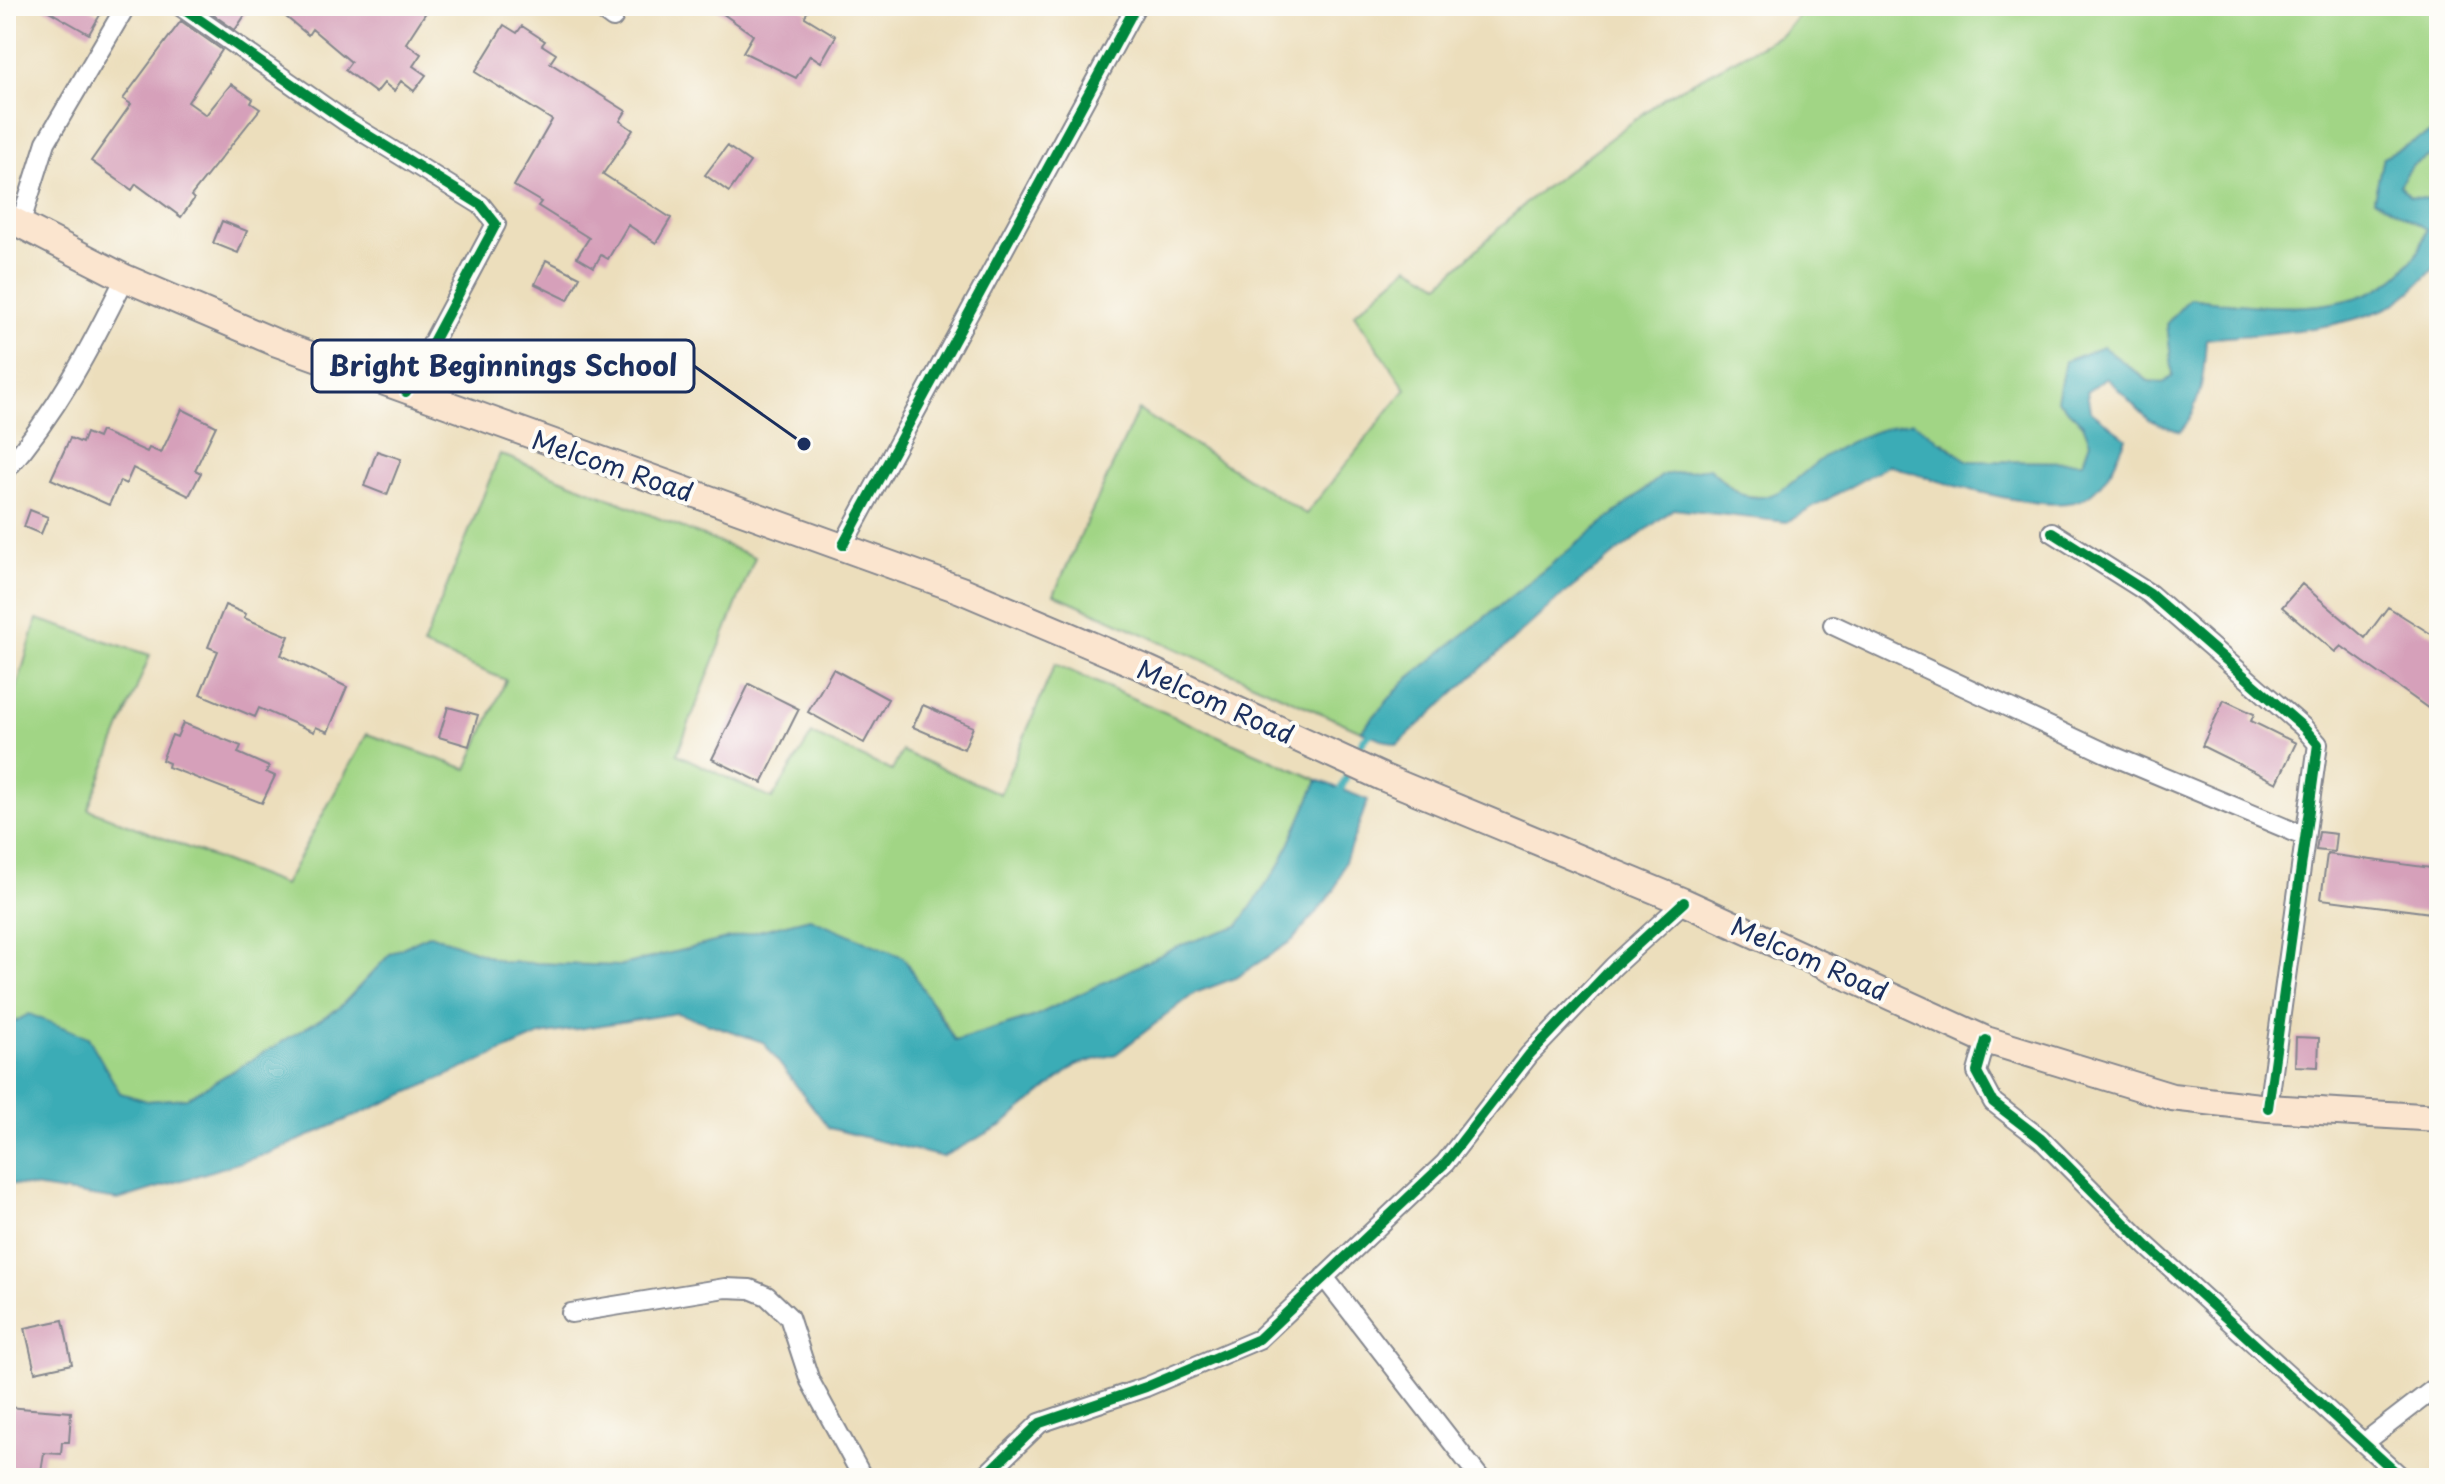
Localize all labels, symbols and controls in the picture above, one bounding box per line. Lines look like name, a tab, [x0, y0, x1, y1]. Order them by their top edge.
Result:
callout: Bright Beginnings School	[312, 340, 694, 392]
text: Bright Beginnings School	[329, 343, 677, 386]
street label: Melcom Road	[527, 419, 699, 511]
street label: Melcom Road	[1131, 649, 1301, 753]
street label: Melcom Road	[1725, 906, 1895, 1010]

